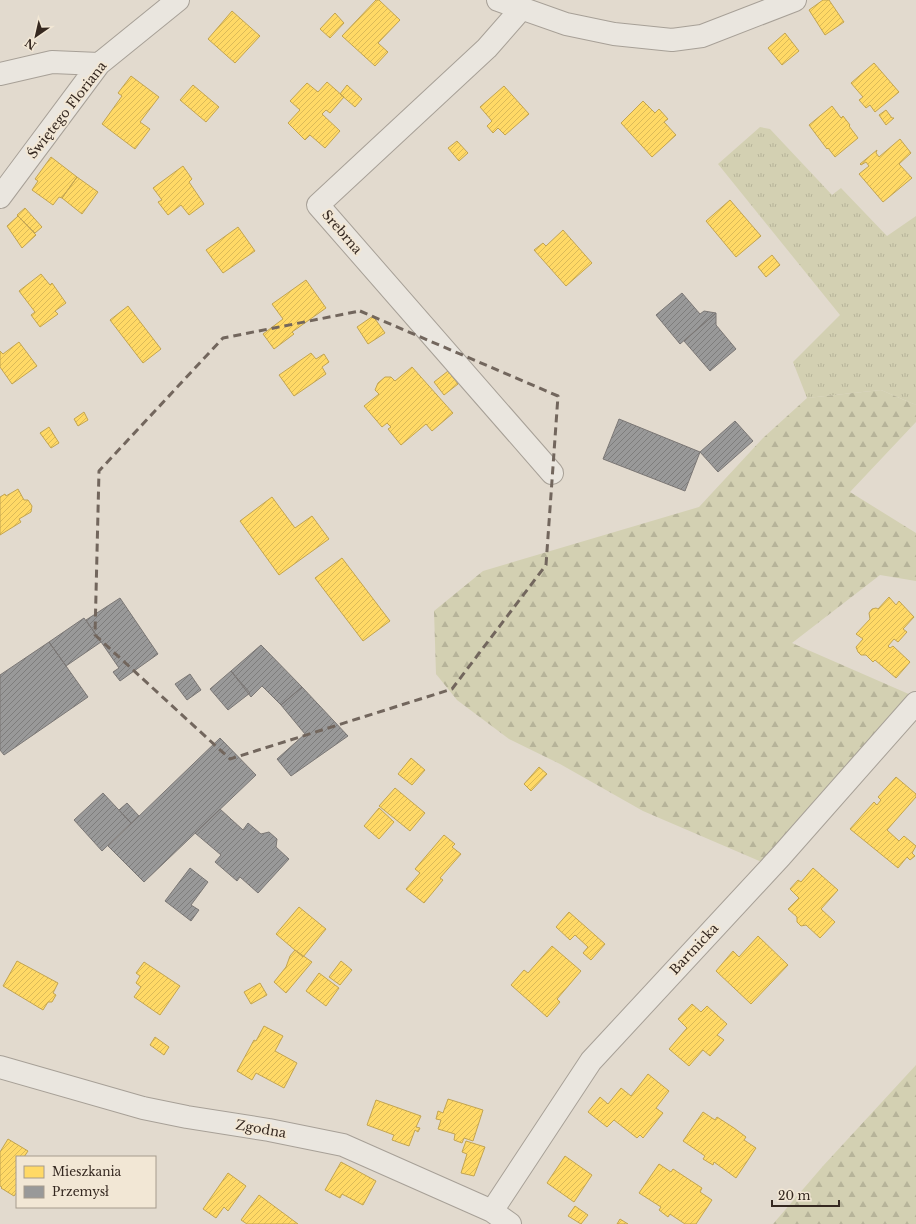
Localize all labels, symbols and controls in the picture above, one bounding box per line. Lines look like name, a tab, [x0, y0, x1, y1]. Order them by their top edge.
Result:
north arrow	[16, 16, 56, 56]
text: N	[22, 35, 39, 53]
street label: Świętego Floriana	[24, 57, 111, 162]
street label: Srebrna	[318, 207, 366, 258]
street label: Bartnicka	[666, 919, 723, 978]
street label: Zgodna	[234, 1116, 288, 1142]
legend	[16, 1156, 156, 1208]
text: Mieszkania	[52, 1164, 122, 1179]
scale bar	[772, 1182, 839, 1208]
text: Przemysł	[52, 1184, 109, 1199]
text: 20 m	[778, 1188, 810, 1203]

